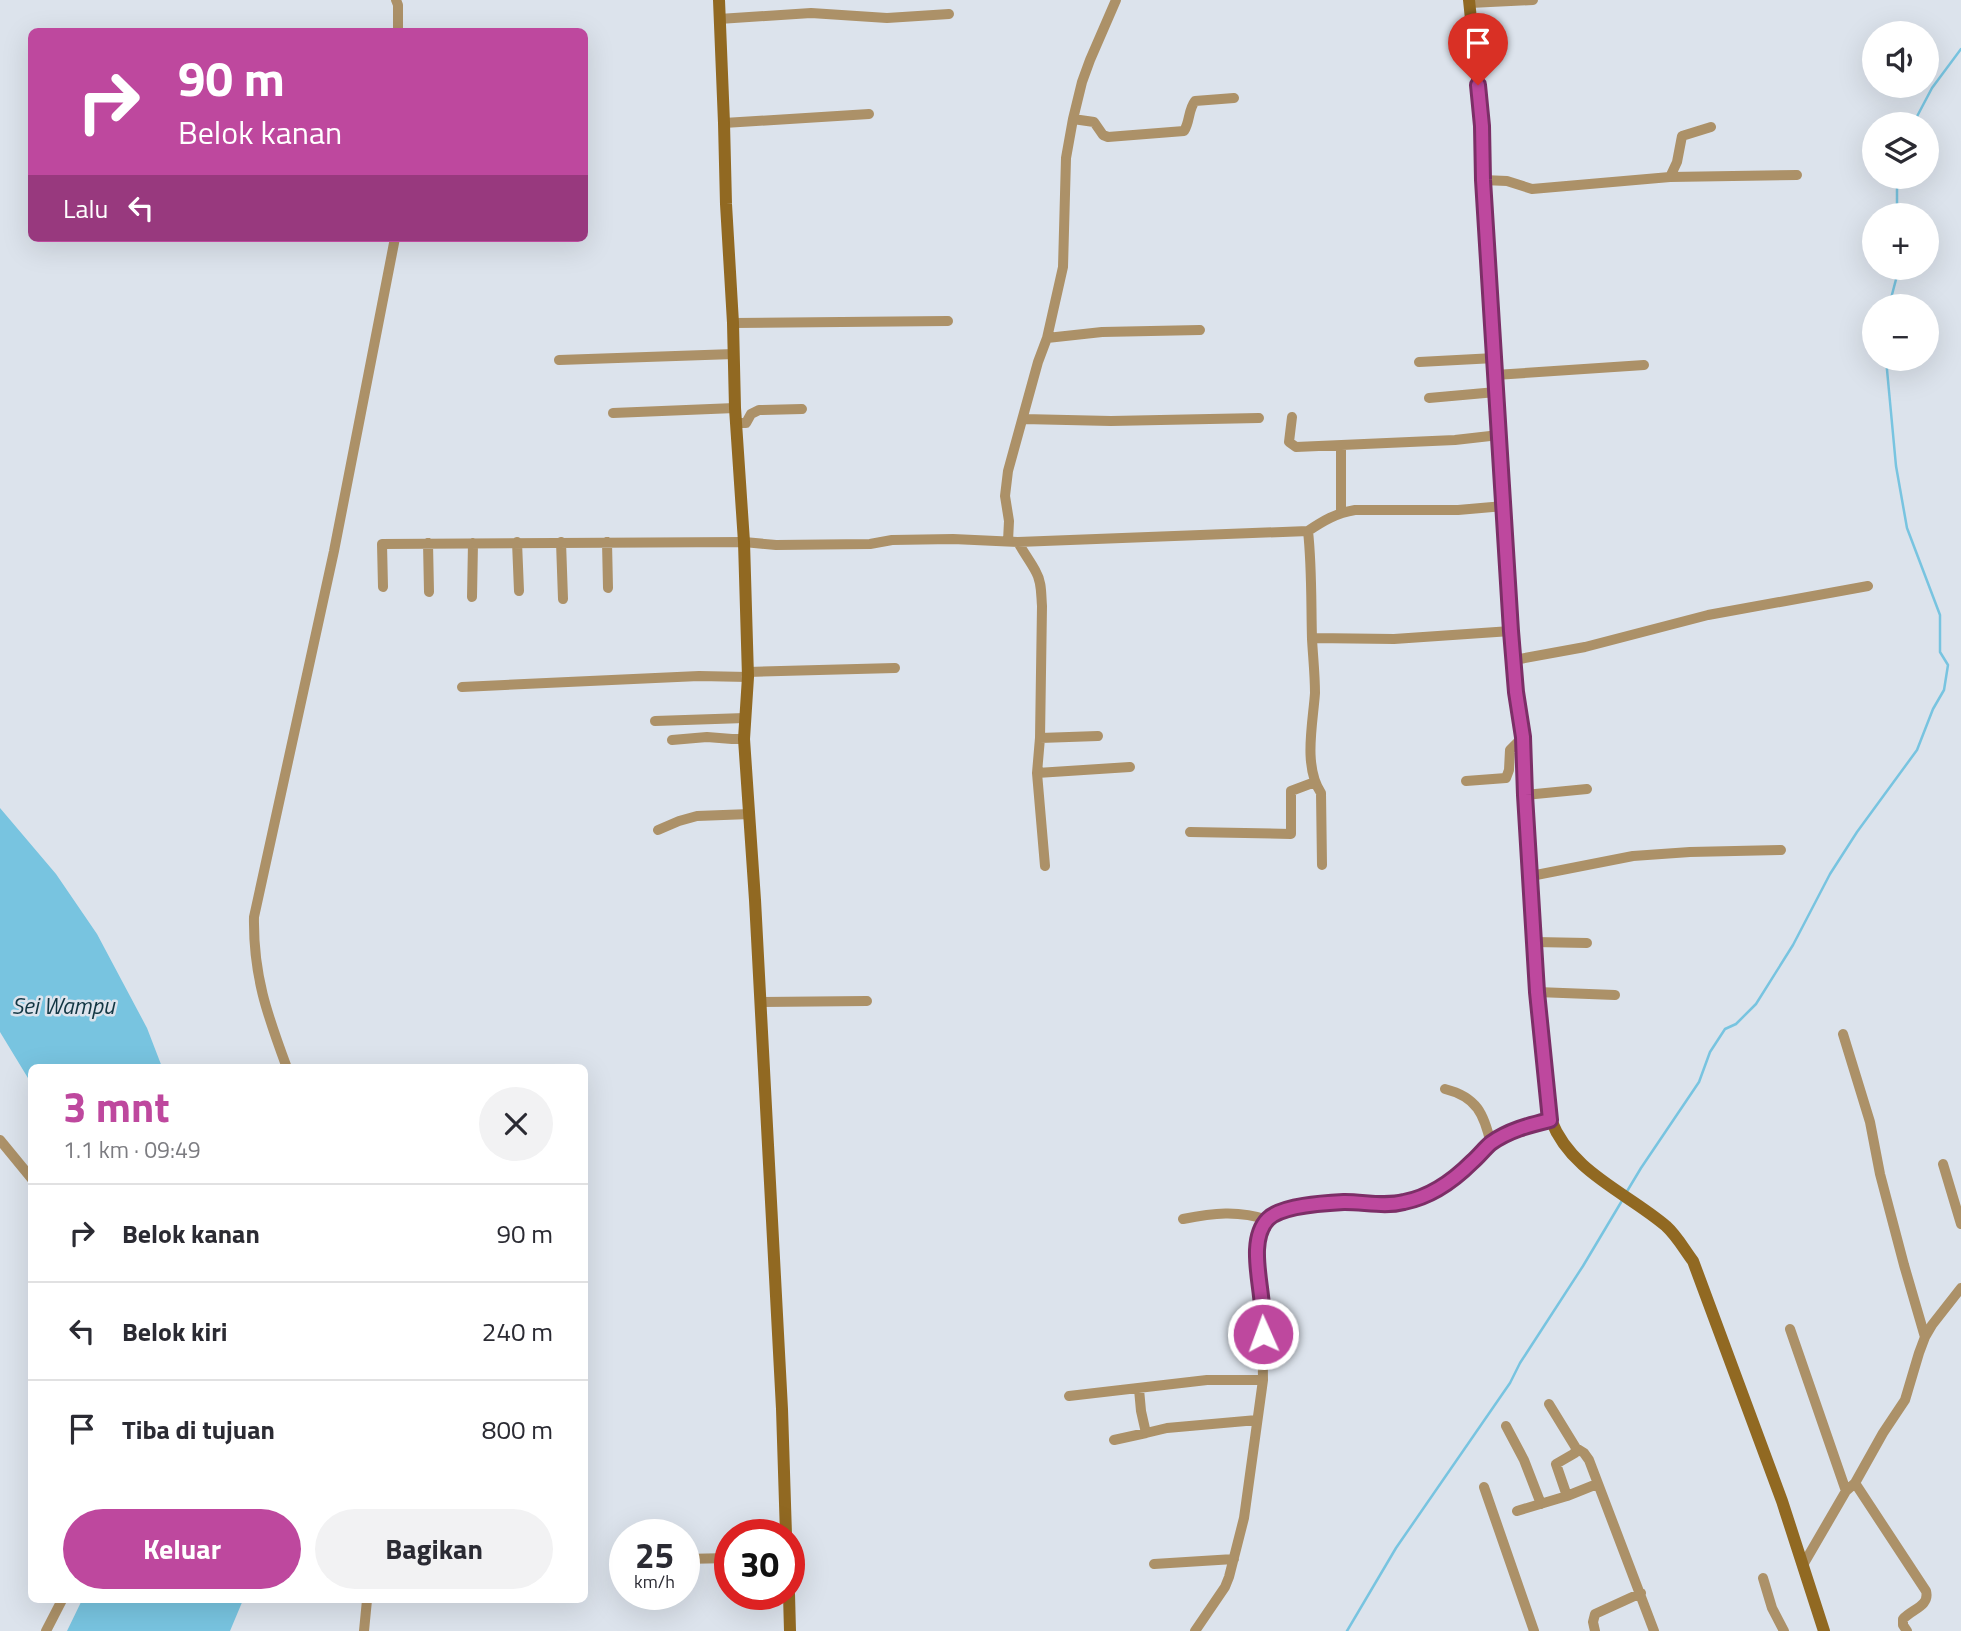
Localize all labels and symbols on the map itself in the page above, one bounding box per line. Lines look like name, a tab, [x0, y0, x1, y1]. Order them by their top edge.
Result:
pin	[1448, 13, 1508, 85]
water label: Sei Wampu	[12, 988, 116, 1023]
position arrow	[1226, 1297, 1300, 1371]
speed limit sign: 30	[714, 1519, 805, 1610]

